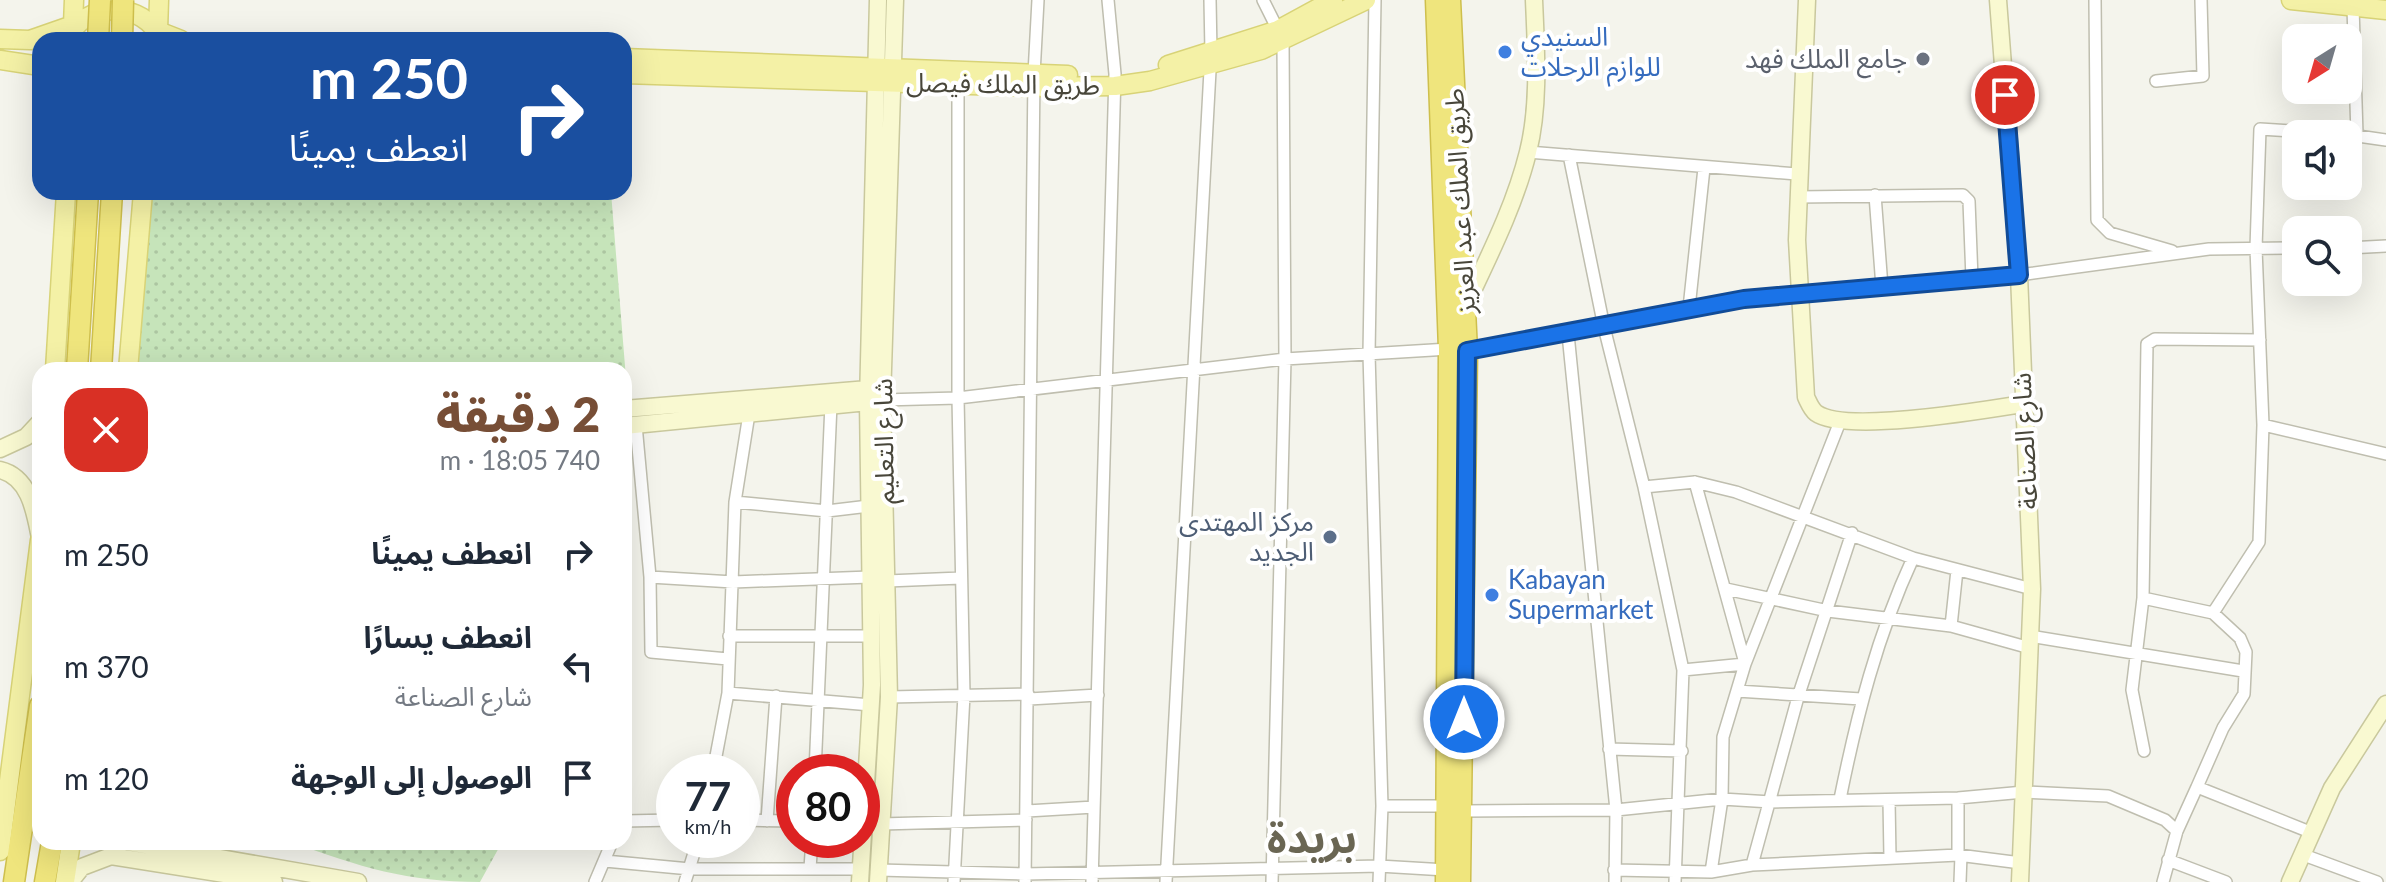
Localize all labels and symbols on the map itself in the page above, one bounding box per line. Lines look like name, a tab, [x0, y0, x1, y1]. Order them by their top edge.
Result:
place label: السنيدي للوازم الرحلات	[1521, 20, 1661, 87]
north arrow	[2282, 24, 2362, 104]
place label: جامع الملك فهد	[1745, 42, 1907, 79]
marker: السنيدي للوازم الرحلات	[1496, 43, 1514, 61]
marker: جامع الملك فهد	[1914, 50, 1932, 68]
pin	[1971, 61, 2039, 129]
street label: طريق الملك فيصل	[906, 65, 1100, 102]
street label: طريق الملك عبد العزيز	[1437, 88, 1482, 315]
street label: شارع الصناعة	[2004, 372, 2048, 510]
street label: شارع التعليم	[866, 378, 905, 504]
place label: مركز المهتدى الجديد	[1179, 505, 1314, 567]
marker: مركز المهتدى الجديد	[1321, 528, 1339, 546]
place label: Kabayan Supermarket	[1508, 563, 1654, 625]
marker: Kabayan Supermarket	[1483, 586, 1501, 604]
position arrow	[1422, 677, 1506, 761]
speed limit sign: 80	[776, 754, 880, 858]
district label: بريدة	[1267, 812, 1357, 863]

